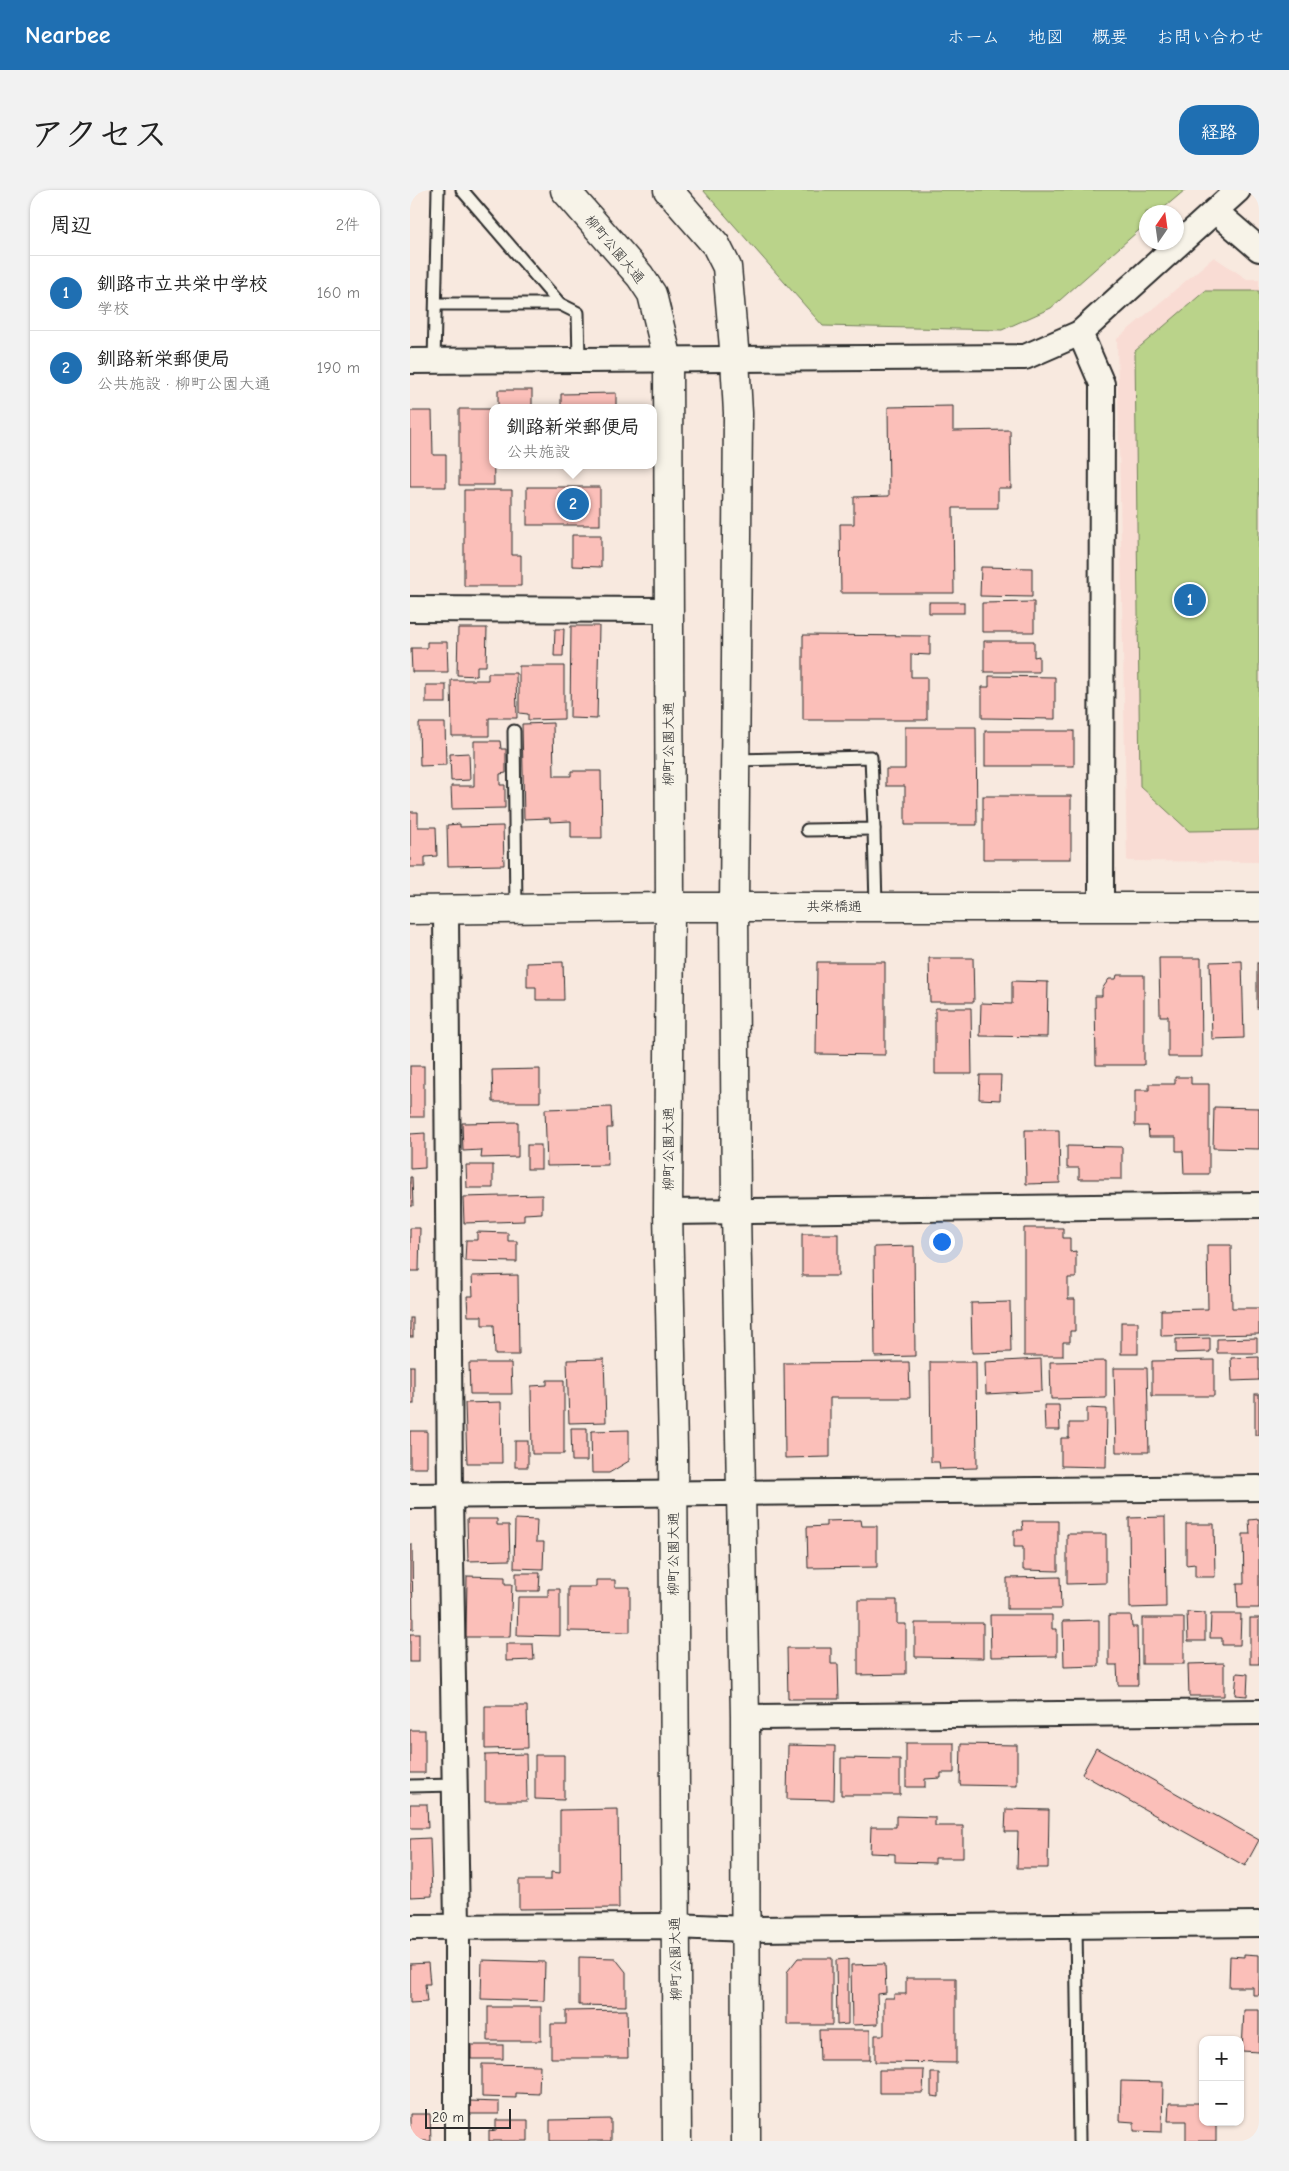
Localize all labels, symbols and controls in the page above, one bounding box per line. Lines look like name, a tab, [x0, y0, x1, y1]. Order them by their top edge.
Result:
text: Nearbee	[25, 21, 110, 49]
text: ホーム	[947, 27, 1000, 48]
text: 地図	[1028, 27, 1064, 48]
text: 概要	[1092, 27, 1128, 48]
text: お問い合わせ	[1156, 27, 1264, 48]
button: 経路	[1179, 105, 1259, 155]
text: アクセス	[30, 114, 168, 155]
north arrow	[1139, 205, 1184, 250]
street label: 柳町公園大通	[581, 212, 648, 287]
text: 周辺	[50, 213, 92, 237]
text: 2件	[336, 216, 360, 234]
text: 釧路市立共栄中学校	[97, 273, 268, 295]
text: 1	[63, 284, 69, 302]
text: 160 m	[317, 284, 360, 302]
text: 学校	[97, 300, 129, 318]
text: 釧路新栄郵便局	[97, 348, 230, 370]
text: 2	[62, 359, 70, 377]
text: 190 m	[317, 359, 360, 377]
text: 公共施設 · 柳町公園大通	[97, 375, 271, 393]
popup	[489, 404, 657, 469]
text: 釧路新栄郵便局	[506, 416, 640, 438]
text: 公共施設	[506, 443, 571, 461]
pin: 2	[557, 485, 589, 523]
pin: 1	[1174, 581, 1206, 619]
street label: 柳町公園大通	[660, 702, 677, 786]
street label: 共栄橋通	[806, 898, 862, 915]
street label: 柳町公園大通	[660, 1107, 677, 1191]
your location	[929, 1229, 955, 1255]
street label: 柳町公園大通	[665, 1512, 682, 1596]
street label: 柳町公園大通	[666, 1917, 685, 2001]
map controls	[1199, 2036, 1244, 2126]
button: +	[1199, 2036, 1244, 2081]
button: −	[1199, 2081, 1244, 2126]
scale bar	[425, 2106, 511, 2129]
text: 20 m	[432, 2109, 464, 2126]

